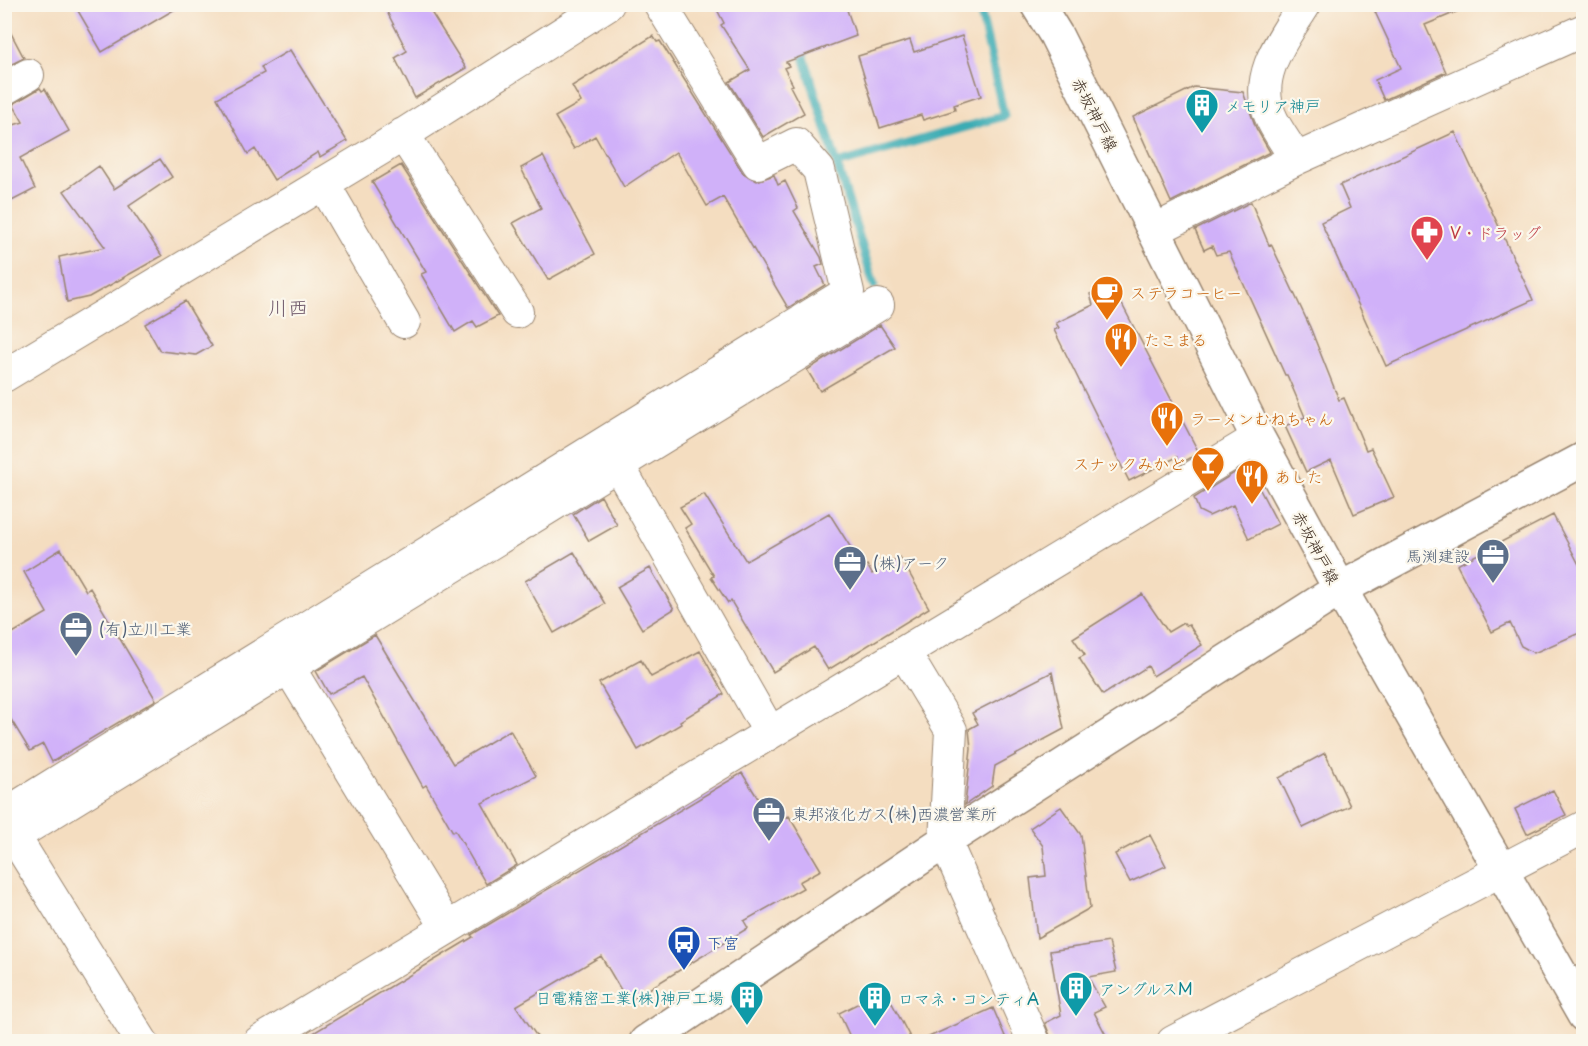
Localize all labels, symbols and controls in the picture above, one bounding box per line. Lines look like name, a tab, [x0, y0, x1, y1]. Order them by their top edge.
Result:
street label: 赤坂神戸線	[1067, 73, 1125, 155]
building icon: メモリア神戸	[1184, 87, 1220, 134]
place label: メモリア神戸	[1225, 93, 1321, 117]
pharmacy icon: V・ドラッグ	[1409, 214, 1445, 261]
place label: V・ドラッグ	[1450, 220, 1541, 244]
cafe icon: ステラコーヒー	[1089, 274, 1125, 321]
place label: ステラコーヒー	[1130, 280, 1242, 304]
district label: 川西	[268, 292, 308, 322]
restaurant icon: たこまる	[1103, 321, 1139, 368]
place label: たこまる	[1144, 327, 1208, 351]
restaurant icon: ラーメンむねちゃん	[1149, 400, 1185, 447]
place label: ラーメンむねちゃん	[1190, 406, 1334, 430]
bar icon: スナックみかど	[1190, 445, 1226, 492]
place label: スナックみかど	[1073, 451, 1185, 475]
restaurant icon: あした	[1234, 458, 1270, 505]
place label: あした	[1275, 464, 1323, 488]
street label: 赤坂神戸線	[1288, 506, 1346, 588]
office icon: 馬渕建設	[1475, 537, 1511, 584]
place label: 馬渕建設	[1406, 543, 1470, 567]
office icon: (株)アーク	[832, 544, 868, 591]
place label: (株)アーク	[873, 550, 949, 574]
office icon: (有)立川工業	[58, 610, 94, 657]
place label: (有)立川工業	[99, 616, 192, 640]
office icon: 東邦液化ガス(株)西濃営業所	[751, 795, 787, 842]
place label: 東邦液化ガス(株)西濃営業所	[792, 801, 997, 825]
bus stop icon: 下宮	[666, 924, 702, 971]
place label: 下宮	[707, 930, 739, 954]
building icon: アングルスM	[1058, 970, 1094, 1017]
place label: アングルスM	[1099, 976, 1193, 1000]
building icon: 日電精密工業(株)神戸工場	[729, 979, 765, 1026]
building icon: ロマネ・コンティA	[857, 980, 893, 1027]
place label: 日電精密工業(株)神戸工場	[535, 985, 724, 1009]
place label: ロマネ・コンティA	[898, 986, 1039, 1010]

